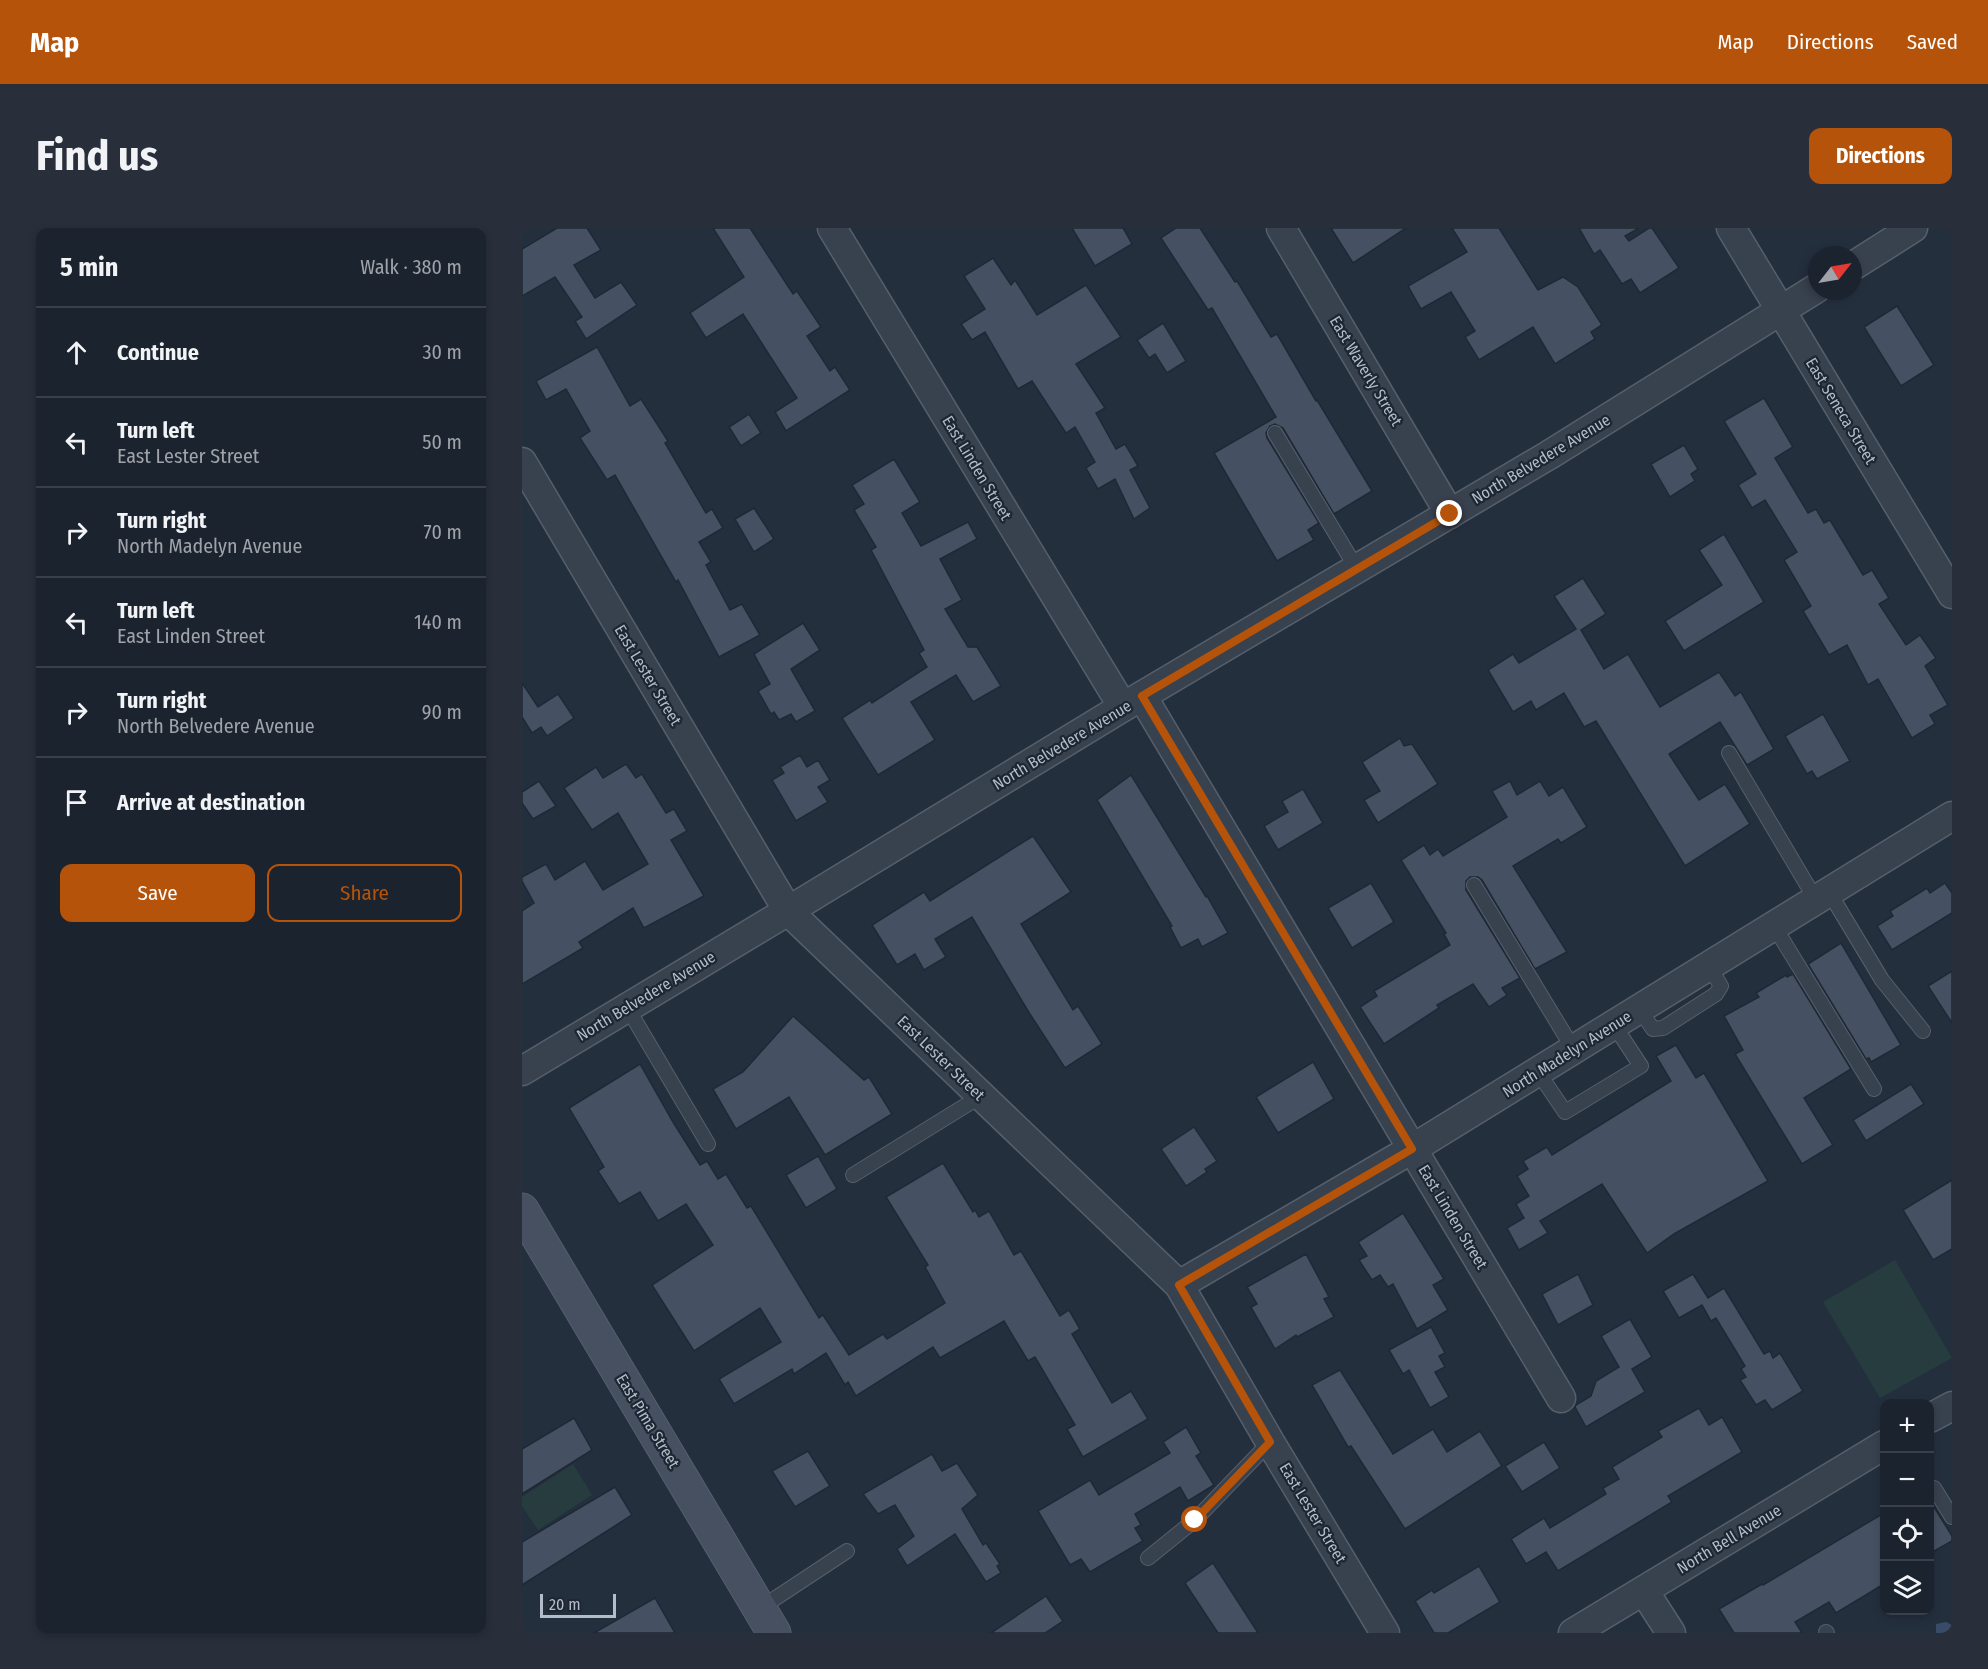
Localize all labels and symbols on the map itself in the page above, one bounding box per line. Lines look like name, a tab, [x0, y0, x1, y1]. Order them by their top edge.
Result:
north arrow	[1808, 246, 1862, 300]
street label: East Waverly Street	[1326, 313, 1407, 430]
street label: East Seneca Street	[1802, 354, 1881, 468]
street label: North Belvedere Avenue	[1468, 410, 1614, 508]
street label: East Linden Street	[938, 412, 1016, 524]
route end	[1436, 500, 1462, 526]
street label: East Lester Street	[611, 621, 686, 729]
street label: North Belvedere Avenue	[989, 696, 1135, 794]
street label: North Belvedere Avenue	[573, 947, 719, 1045]
street label: North Madelyn Avenue	[1499, 1007, 1635, 1101]
street label: East Lester Street	[893, 1012, 989, 1105]
street label: East Linden Street	[1414, 1161, 1492, 1273]
street label: East Pima Street	[612, 1370, 684, 1472]
street label: East Lester Street	[1276, 1459, 1351, 1567]
street label: North Bell Avenue	[1673, 1500, 1785, 1578]
route start	[1181, 1506, 1207, 1532]
scale bar	[540, 1591, 616, 1618]

